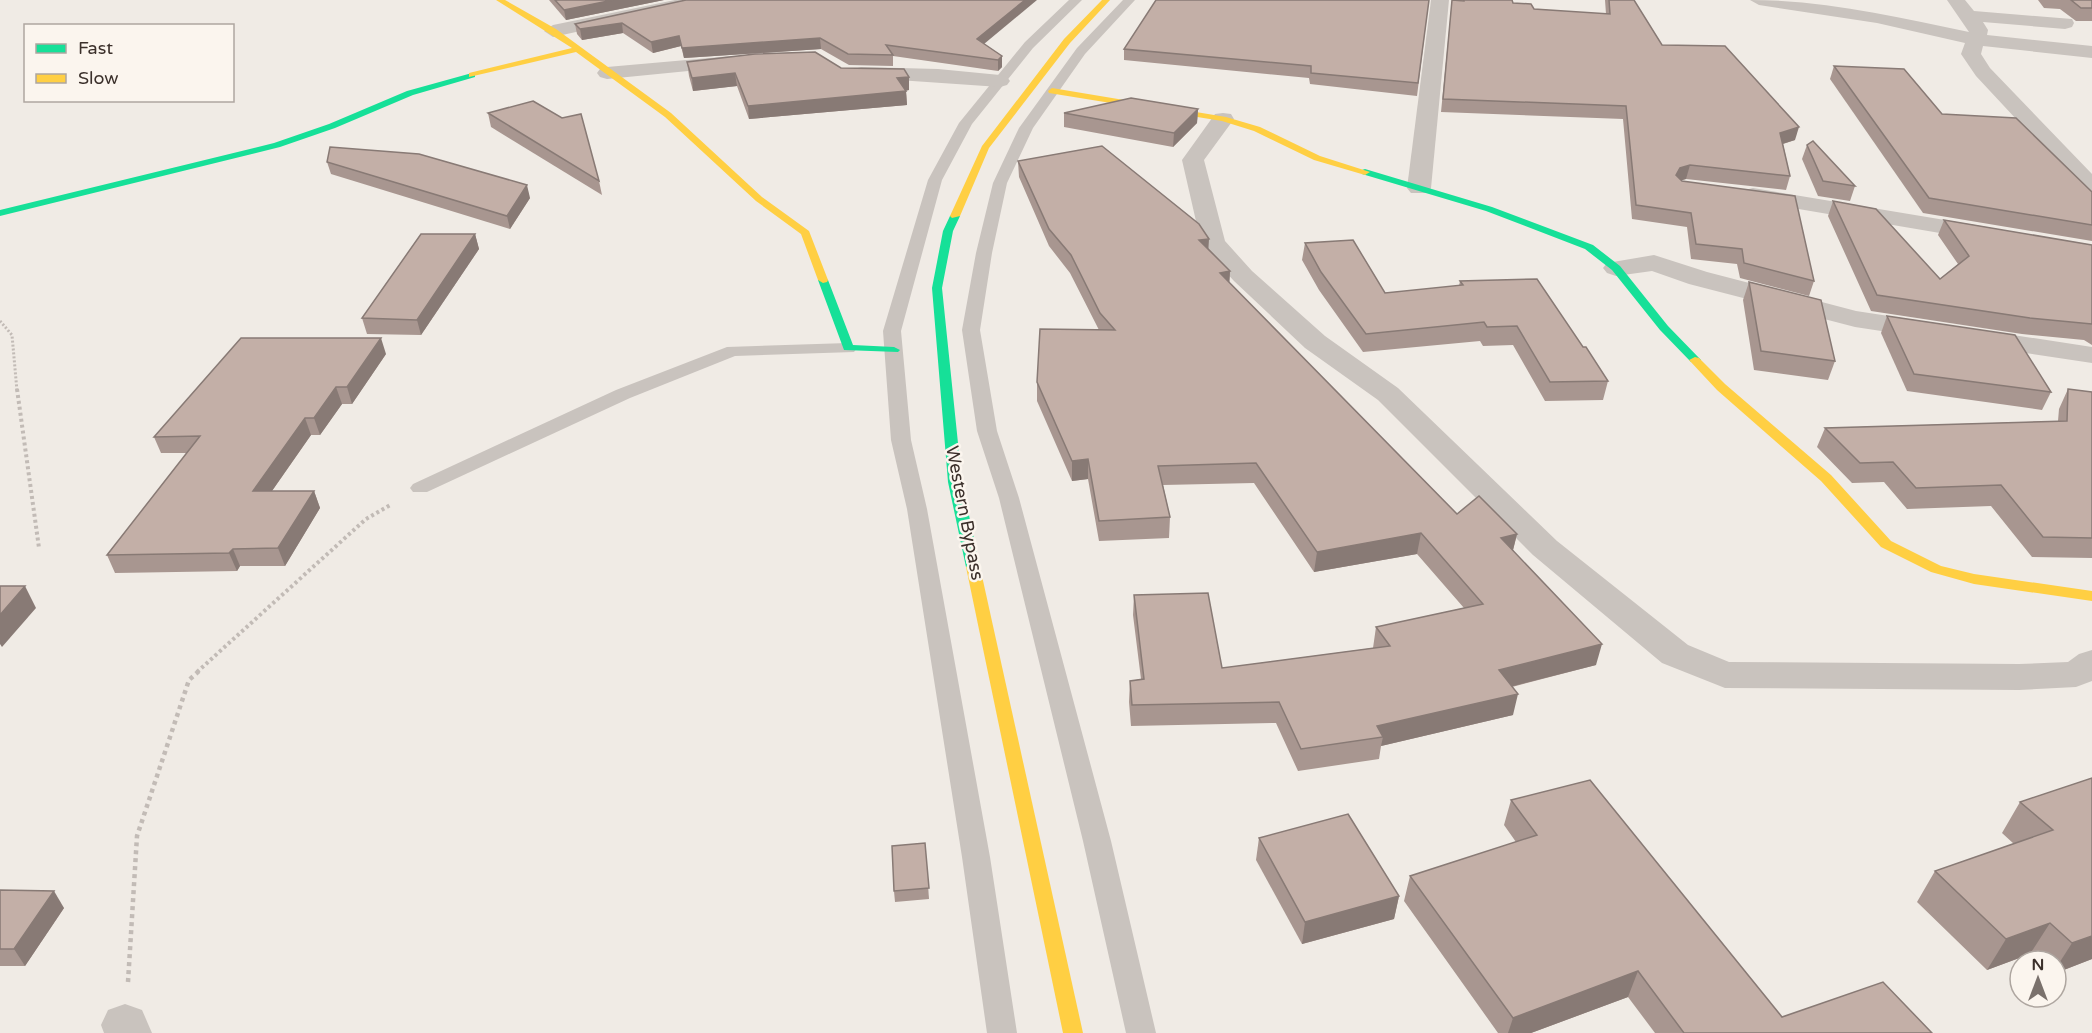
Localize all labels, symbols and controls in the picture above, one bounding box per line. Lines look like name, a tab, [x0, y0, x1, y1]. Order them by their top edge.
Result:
legend	[24, 24, 234, 102]
text: Fast	[78, 37, 113, 59]
text: Slow	[78, 67, 119, 89]
street label: Western Bypass	[941, 444, 989, 582]
north arrow	[2008, 949, 2068, 1009]
text: N	[2032, 955, 2044, 975]

